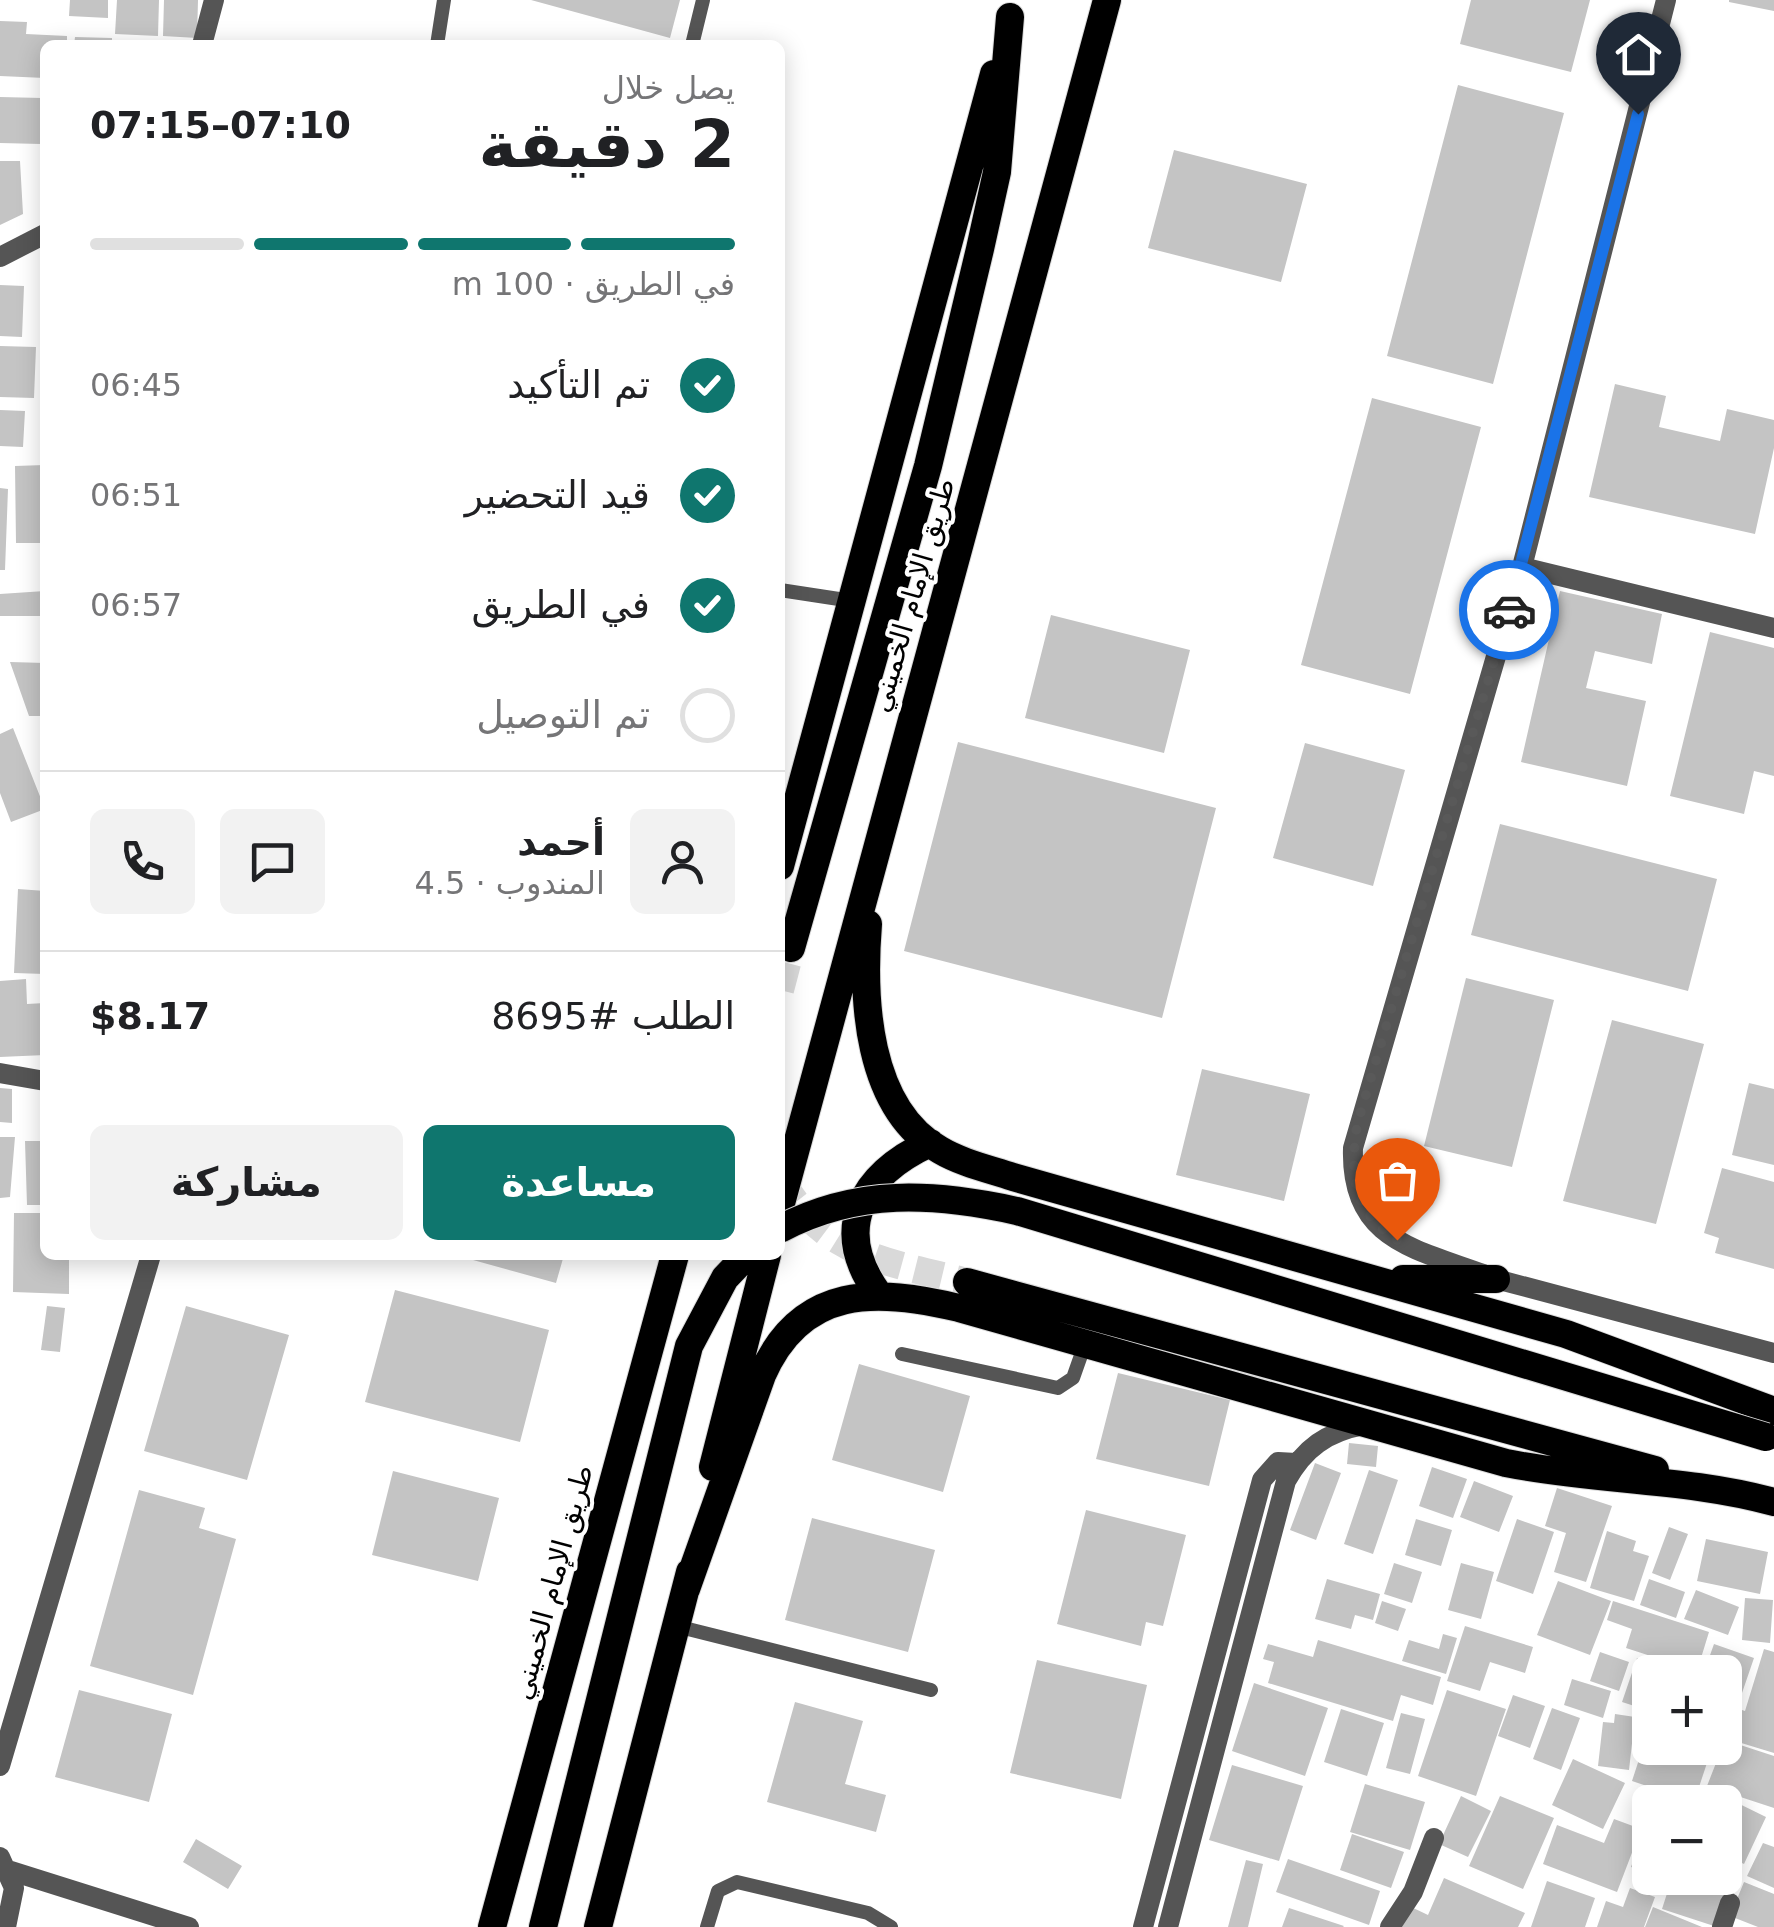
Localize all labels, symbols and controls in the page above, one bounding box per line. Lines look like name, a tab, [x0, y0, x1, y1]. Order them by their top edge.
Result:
pin	[1596, 12, 1681, 115]
icon: home	[1611, 27, 1666, 82]
text: يصل خلال	[602, 69, 735, 107]
text: 07:10–07:15	[90, 103, 351, 147]
text: 2 دقيقة	[478, 107, 735, 182]
text: في الطريق · 100 m	[452, 265, 735, 303]
icon: check	[680, 358, 735, 413]
text: تم التأكيد	[507, 363, 650, 407]
text: 06:45	[90, 366, 182, 404]
icon: check	[680, 468, 735, 523]
text: قيد التحضير	[465, 473, 650, 517]
street label: طريق الإمام الخميني	[863, 474, 962, 716]
text: 06:51	[90, 476, 182, 514]
courier	[1459, 560, 1559, 660]
icon: check	[680, 578, 735, 633]
text: في الطريق	[472, 583, 650, 627]
icon: car	[1482, 583, 1537, 638]
text: 06:57	[90, 586, 182, 624]
text: تم التوصيل	[476, 693, 650, 737]
button: phone	[90, 809, 195, 914]
button: chat	[220, 809, 325, 914]
button: person	[630, 809, 735, 914]
text: أحمد	[517, 820, 605, 864]
text: المندوب · 4.5	[414, 864, 605, 902]
text: $8.17	[90, 994, 210, 1038]
text: الطلب #8695	[491, 994, 735, 1038]
button: مشاركة	[90, 1125, 403, 1240]
button: مساعدة	[423, 1125, 735, 1240]
pin	[1355, 1138, 1440, 1241]
icon: bag	[1370, 1153, 1425, 1208]
street label: طريق الإمام الخميني	[505, 1461, 600, 1703]
map controls	[1632, 1655, 1742, 1895]
button: +	[1632, 1655, 1742, 1765]
button: −	[1632, 1785, 1742, 1895]

